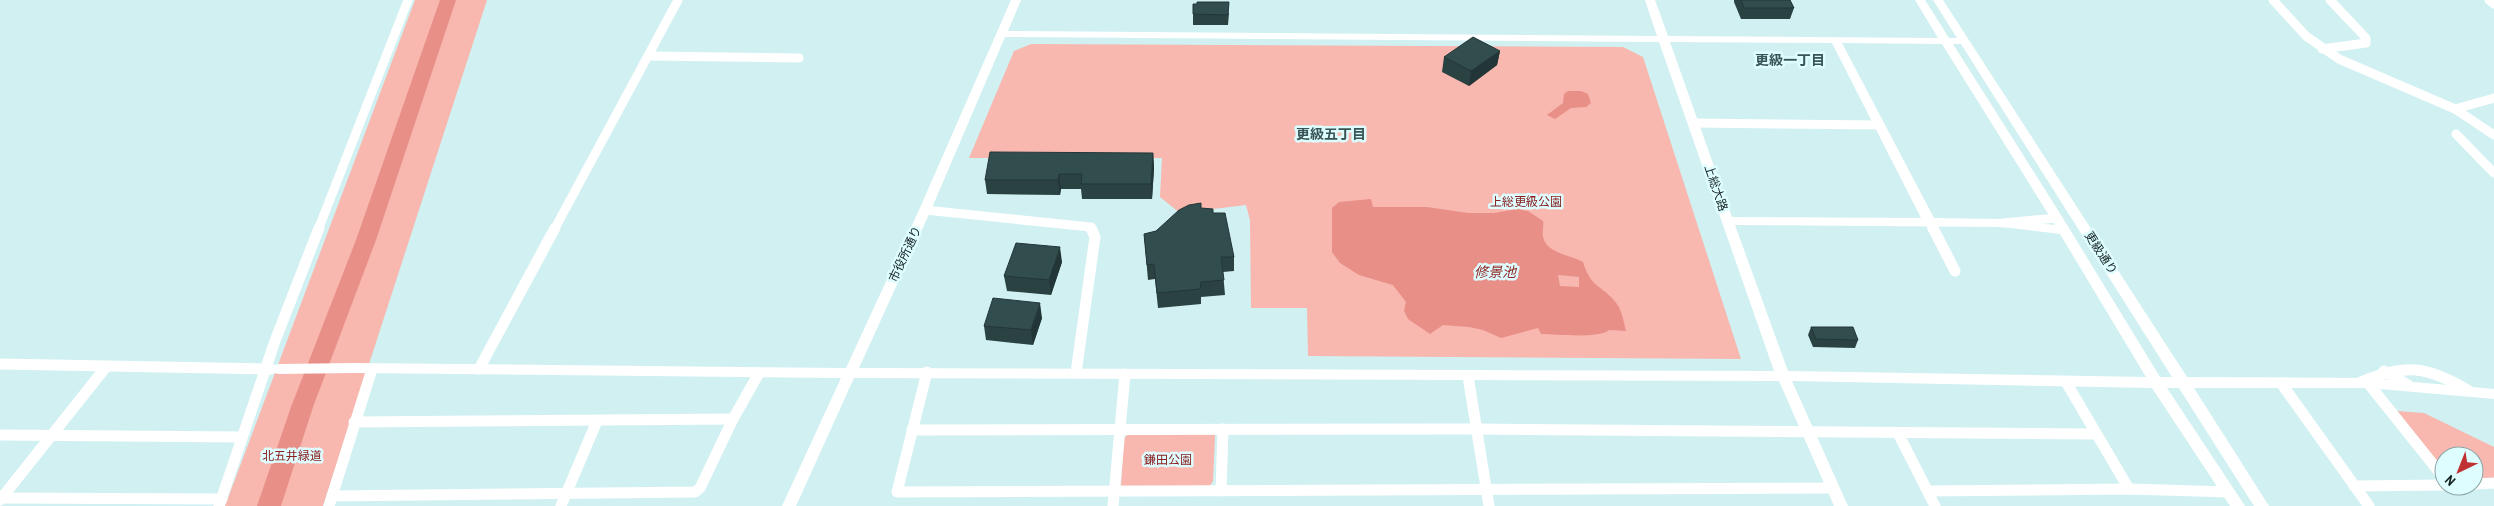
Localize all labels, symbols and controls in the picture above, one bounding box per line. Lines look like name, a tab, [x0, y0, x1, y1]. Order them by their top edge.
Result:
district label: 更級一丁目	[1755, 51, 1825, 69]
district label: 更級五丁目	[1296, 125, 1366, 143]
street label: 上総大路	[1701, 163, 1731, 213]
park label: 上総更級公園	[1490, 194, 1562, 210]
street label: 市役所通り	[885, 223, 925, 285]
street label: 更級通り	[2081, 229, 2121, 277]
water label: 修景池	[1474, 263, 1518, 281]
north arrow	[2434, 446, 2484, 496]
park label: 北五井緑道	[262, 448, 322, 464]
park label: 鎌田公園	[1144, 452, 1192, 468]
text: N	[2441, 471, 2459, 490]

